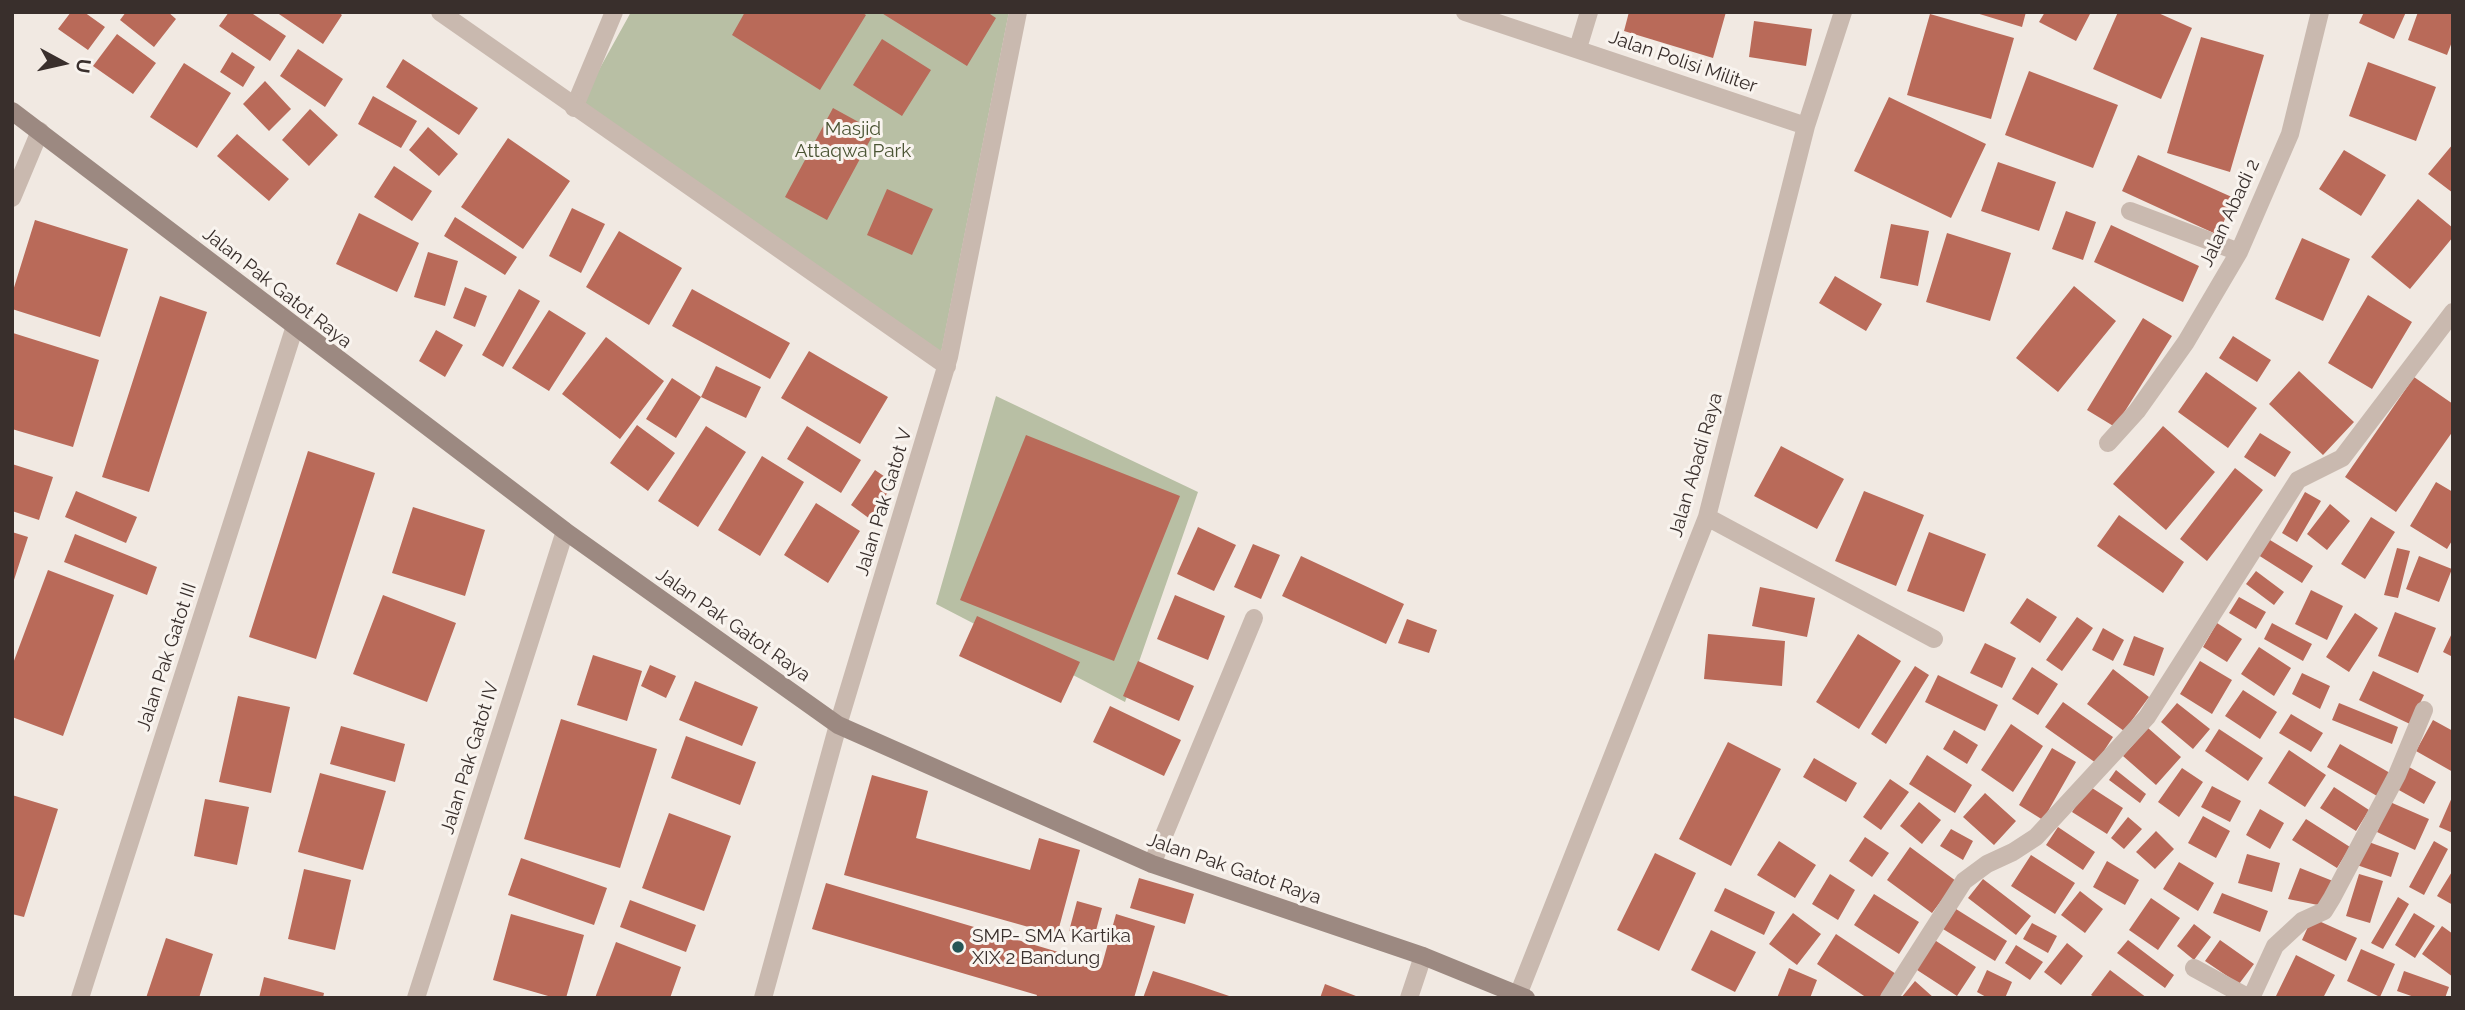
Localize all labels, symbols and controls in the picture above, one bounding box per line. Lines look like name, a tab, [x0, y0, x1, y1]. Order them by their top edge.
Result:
street label: Jalan Polisi Militer	[1606, 26, 1760, 98]
north arrow	[28, 28, 98, 98]
text: U	[72, 57, 96, 75]
park label: Masjid Attaqwa Park	[795, 118, 911, 162]
street label: Jalan Abadi 2	[2195, 155, 2265, 271]
street label: Jalan Pak Gatot Raya	[198, 223, 356, 353]
street label: Jalan Abadi Raya	[1664, 390, 1728, 540]
street label: Jalan Pak Gatot V	[851, 425, 917, 579]
street label: Jalan Pak Gatot Raya	[652, 563, 814, 687]
street label: Jalan Pak Gatot III	[132, 580, 202, 734]
street label: Jalan Pak Gatot IV	[436, 679, 504, 837]
street label: Jalan Pak Gatot Raya	[1144, 828, 1324, 910]
place label: SMP- SMA Kartika XIX 2 Bandung	[972, 925, 1131, 969]
marker: SMP- SMA Kartika XIX 2 Bandung	[950, 939, 966, 955]

